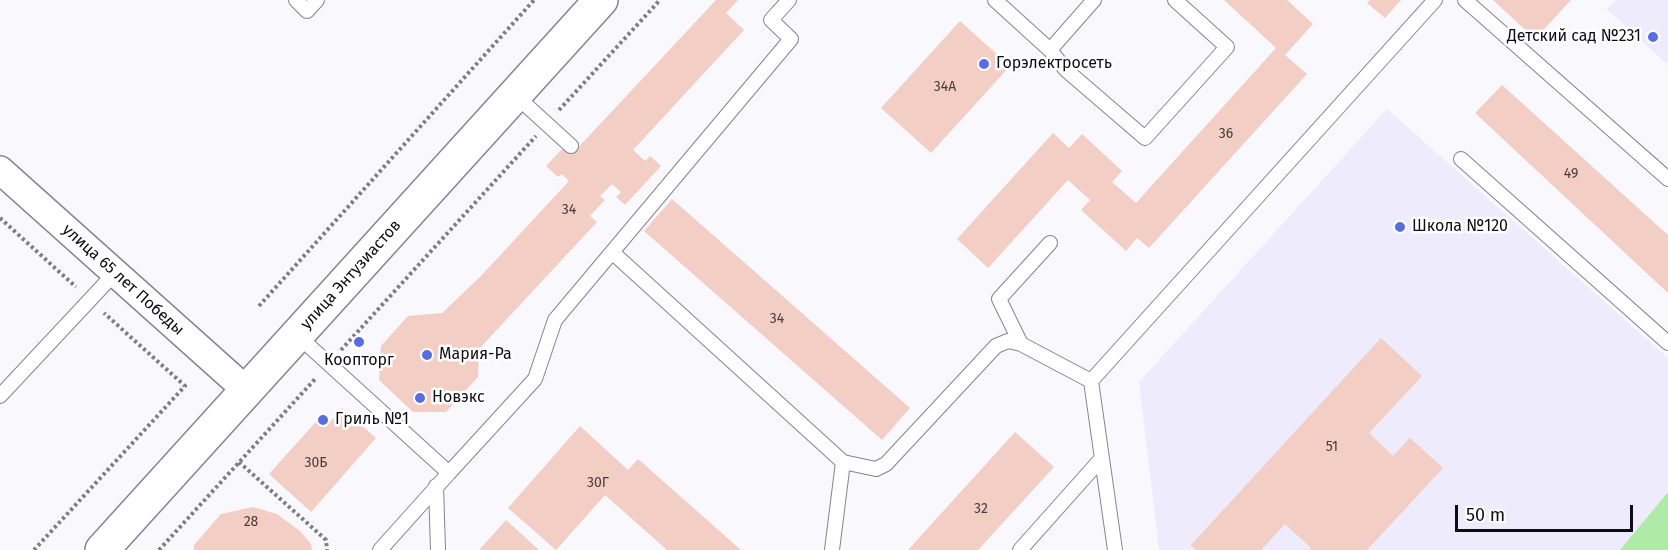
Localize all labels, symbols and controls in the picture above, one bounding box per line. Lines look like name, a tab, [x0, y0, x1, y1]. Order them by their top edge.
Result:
place label: Детский сад №231	[1507, 27, 1641, 47]
marker: Детский сад №231	[1646, 30, 1660, 44]
place label: Горэлектросеть	[996, 54, 1112, 74]
marker: Горэлектросеть	[977, 57, 991, 71]
house number: 34А	[934, 79, 956, 95]
house number: 36	[1219, 126, 1233, 142]
house number: 49	[1564, 166, 1578, 182]
house number: 34	[562, 202, 576, 218]
street label: улица Энтузиастов	[297, 216, 405, 334]
place label: Школа №120	[1412, 217, 1508, 237]
street label: улица 65 лет Победы	[58, 220, 188, 340]
marker: Школа №120	[1393, 220, 1407, 234]
house number: 34	[770, 311, 784, 327]
marker: Коопторг	[352, 335, 366, 349]
place label: Мария-Ра	[439, 345, 512, 365]
marker: Мария-Ра	[420, 348, 434, 362]
place label: Коопторг	[324, 351, 394, 371]
place label: Новэкс	[432, 388, 485, 408]
marker: Новэкс	[413, 391, 427, 405]
place label: Гриль №1	[335, 410, 409, 430]
marker: Гриль №1	[316, 413, 330, 427]
house number: 51	[1326, 439, 1338, 455]
house number: 30Б	[305, 455, 327, 471]
house number: 30Г	[587, 475, 609, 491]
scale bar	[1458, 493, 1636, 531]
house number: 32	[974, 501, 988, 517]
text: 50 m	[1466, 504, 1505, 526]
house number: 28	[244, 514, 258, 530]

